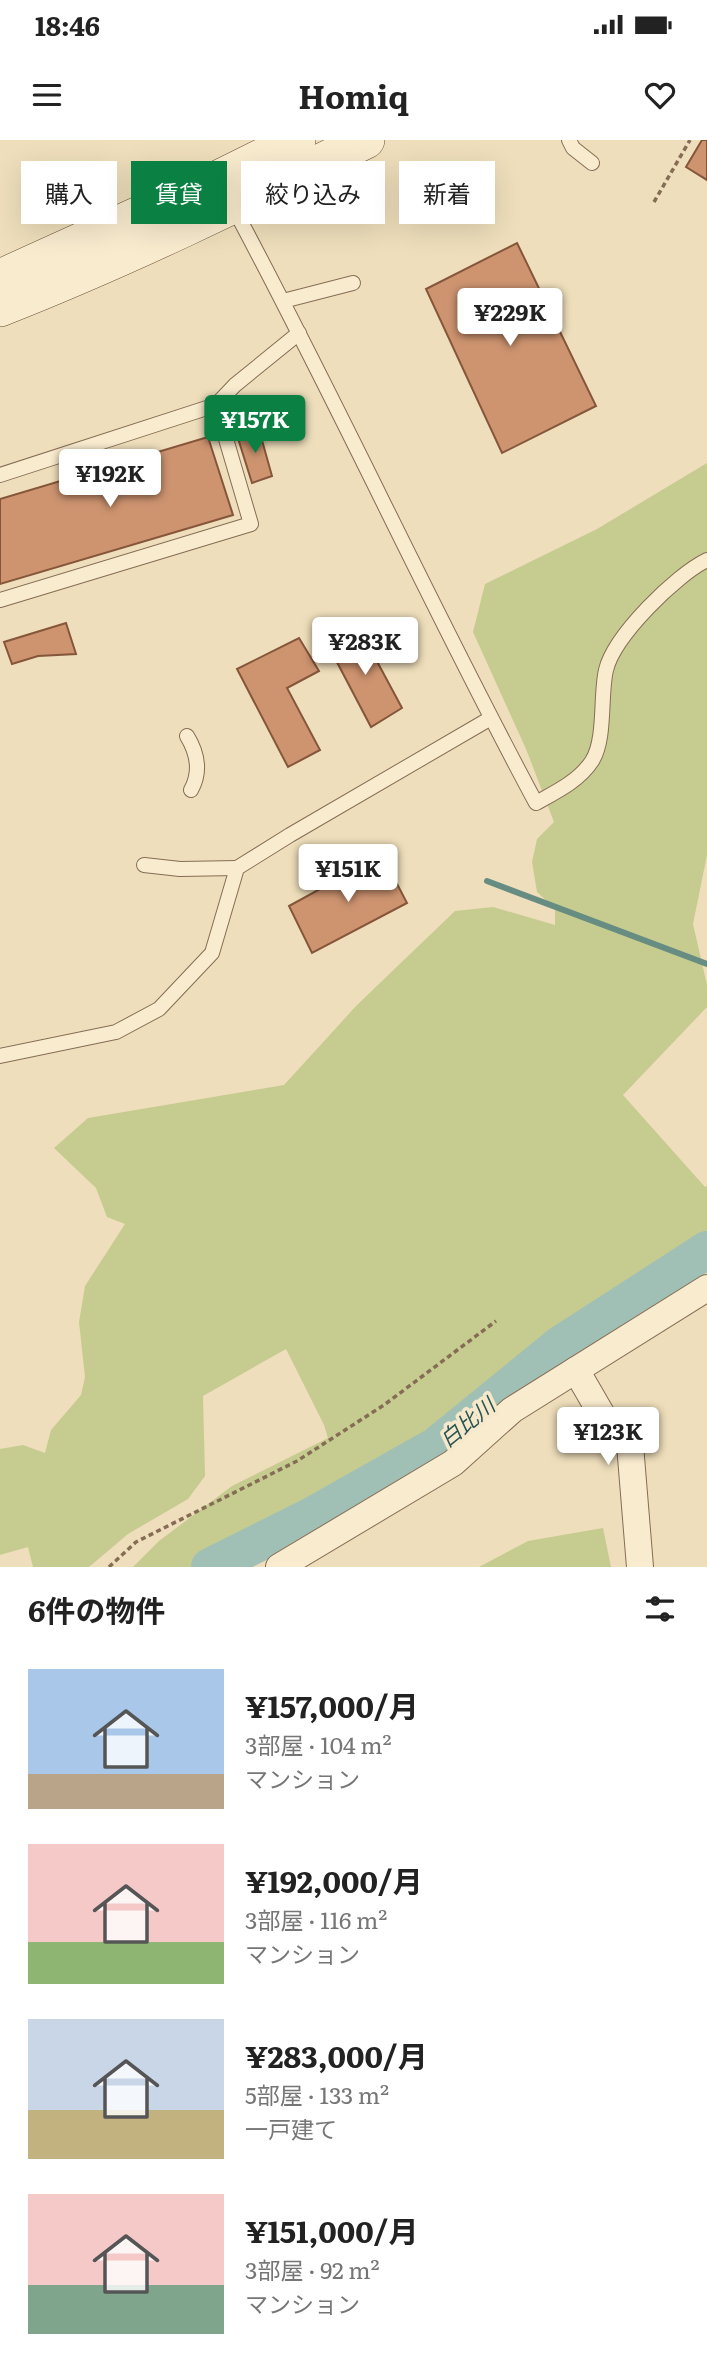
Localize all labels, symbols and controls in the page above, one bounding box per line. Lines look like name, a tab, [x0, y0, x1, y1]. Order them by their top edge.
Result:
text: 18:46	[35, 5, 100, 44]
text: Homiq	[298, 71, 409, 119]
icon: menu	[28, 76, 66, 114]
icon: heart	[641, 76, 679, 114]
chip: 購入	[21, 161, 117, 224]
chip: 賃貸	[131, 161, 227, 224]
chip: 絞り込み	[241, 161, 385, 224]
chip: 新着	[399, 161, 495, 224]
pin: ¥229K	[461, 288, 559, 348]
text: ¥229K	[473, 294, 547, 328]
pin: ¥157K	[206, 396, 304, 455]
text: ¥157K	[220, 401, 290, 435]
pin: ¥192K	[61, 450, 159, 509]
text: ¥192K	[75, 455, 145, 489]
pin: ¥283K	[316, 617, 414, 677]
text: ¥283K	[328, 623, 402, 657]
pin: ¥151K	[299, 844, 397, 904]
text: ¥151K	[315, 850, 381, 884]
water label: 白比川	[432, 1388, 502, 1453]
pin: ¥123K	[559, 1408, 657, 1467]
text: ¥123K	[573, 1413, 643, 1447]
text: 6件の物件	[28, 1587, 166, 1631]
icon: filters	[641, 1590, 679, 1628]
text: ¥157,000/月	[245, 1683, 419, 1727]
icon: home	[84, 1697, 168, 1781]
text: 3部屋 · 104 m²	[245, 1727, 392, 1761]
text: マンション	[245, 1761, 360, 1795]
text: ¥192,000/月	[245, 1858, 423, 1902]
icon: home	[84, 1872, 168, 1956]
text: 3部屋 · 116 m²	[245, 1902, 387, 1936]
text: マンション	[245, 1936, 360, 1970]
text: ¥283,000/月	[245, 2033, 428, 2077]
icon: home	[84, 2047, 168, 2131]
text: 5部屋 · 133 m²	[245, 2077, 389, 2111]
text: 一戸建て	[245, 2111, 337, 2145]
text: ¥151,000/月	[245, 2208, 418, 2252]
icon: home	[84, 2222, 168, 2306]
text: 3部屋 · 92 m²	[245, 2252, 380, 2286]
text: マンション	[245, 2286, 360, 2320]

